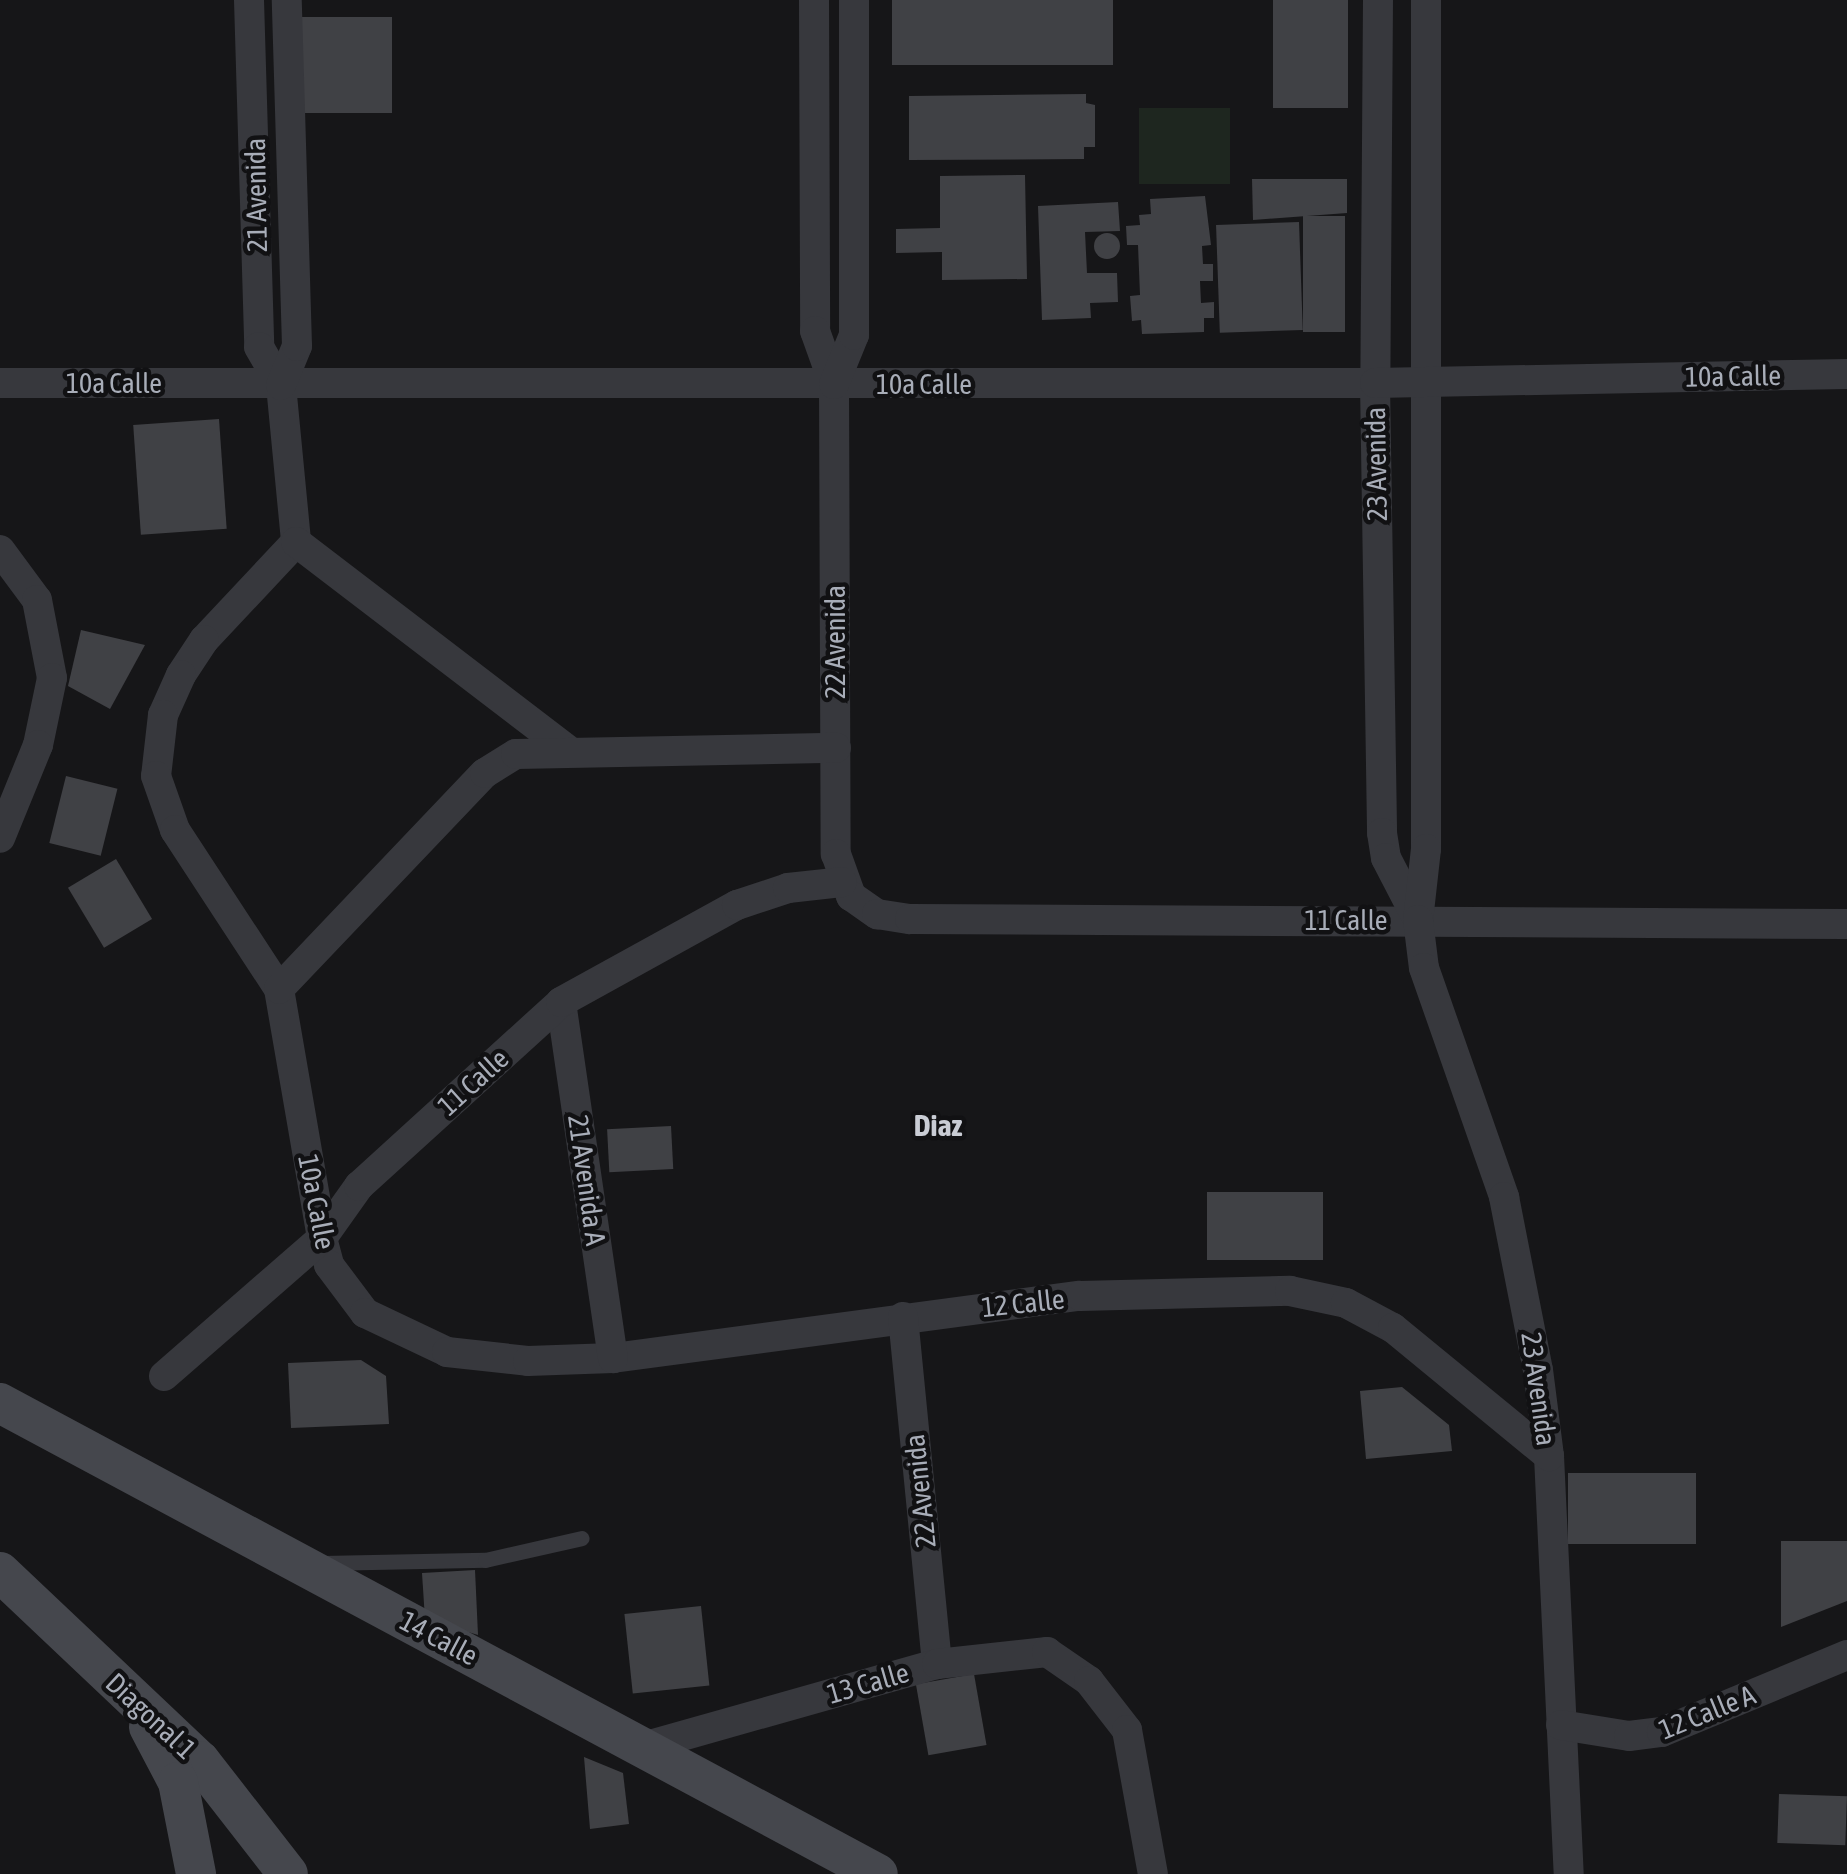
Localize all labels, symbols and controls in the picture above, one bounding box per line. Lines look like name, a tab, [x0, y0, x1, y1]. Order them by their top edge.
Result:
street label: 21 Avenida	[238, 138, 274, 252]
street label: 10a Calle	[1685, 358, 1781, 394]
street label: 10a Calle	[66, 366, 162, 400]
street label: 10a Calle	[876, 367, 972, 401]
street label: 23 Avenida	[1358, 407, 1394, 521]
street label: 22 Avenida	[818, 585, 852, 699]
street label: 11 Calle	[1304, 903, 1388, 937]
street label: 11 Calle	[431, 1042, 515, 1122]
district label: Diaz	[914, 1107, 962, 1143]
street label: 21 Avenida A	[561, 1112, 613, 1248]
street label: 10a Calle	[291, 1152, 343, 1252]
street label: 12 Calle	[980, 1282, 1066, 1324]
street label: 23 Avenida	[1514, 1330, 1564, 1448]
street label: 22 Avenida	[897, 1432, 943, 1550]
street label: 14 Calle	[394, 1604, 484, 1672]
street label: 13 Calle	[823, 1655, 913, 1711]
street label: Diagonal 1	[99, 1666, 203, 1766]
street label: 12 Calle A	[1654, 1678, 1760, 1746]

